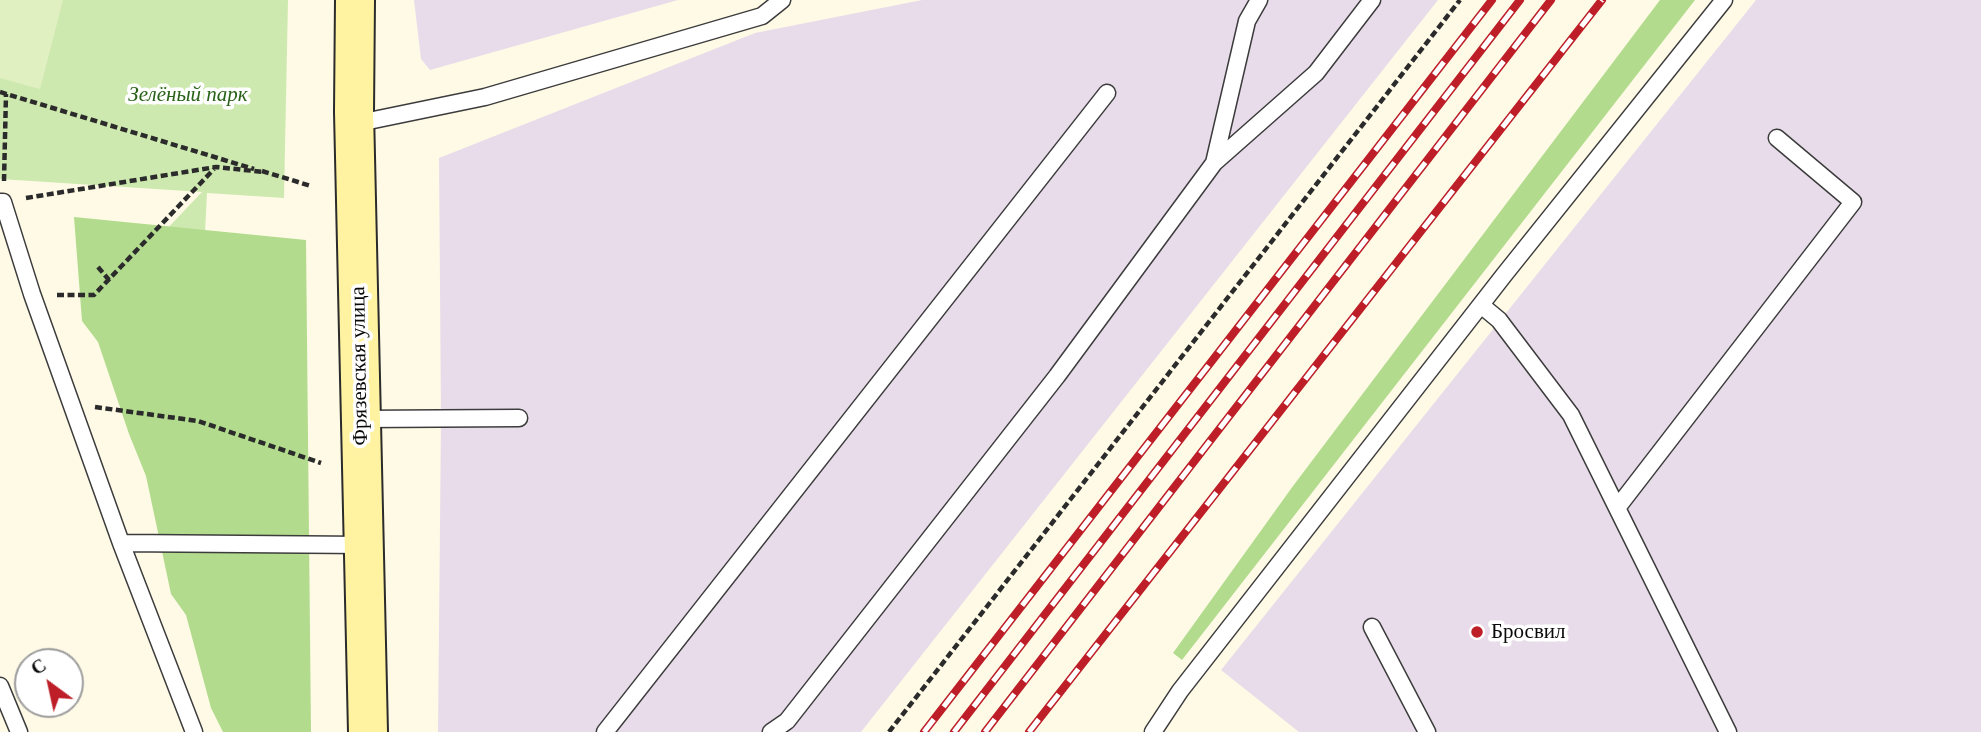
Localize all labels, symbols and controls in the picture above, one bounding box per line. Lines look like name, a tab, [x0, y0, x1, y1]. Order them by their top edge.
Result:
park label: Зелёный парк	[128, 82, 248, 108]
street label: Фрязевская улица	[346, 286, 374, 446]
place label: Бросвил	[1491, 619, 1566, 645]
marker: Бросвил	[1469, 624, 1485, 640]
north arrow	[14, 648, 84, 718]
text: С	[27, 654, 50, 679]

